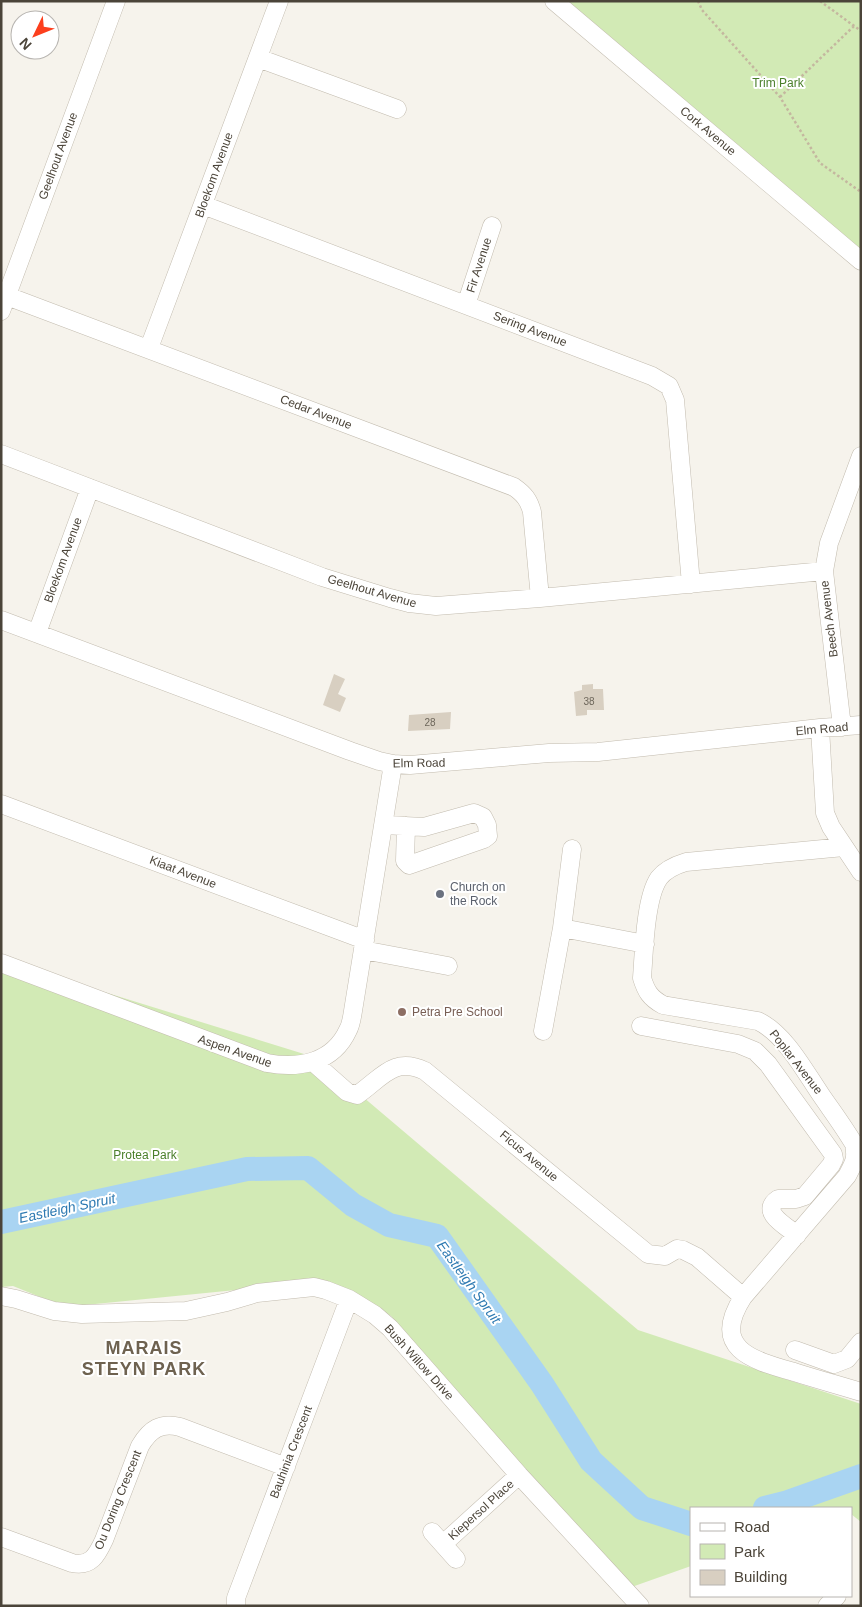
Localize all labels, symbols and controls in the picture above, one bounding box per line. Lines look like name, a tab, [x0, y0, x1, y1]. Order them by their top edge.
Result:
north arrow	[10, 10, 60, 60]
text: N	[16, 35, 35, 53]
park label: Trim Park	[752, 76, 805, 90]
street label: Cork Avenue	[677, 104, 739, 159]
street label: Geelhout Avenue	[36, 110, 80, 202]
street label: Bloekom Avenue	[192, 130, 236, 220]
street label: Fir Avenue	[464, 235, 495, 294]
street label: Sering Avenue	[491, 309, 569, 350]
street label: Cedar Avenue	[278, 392, 354, 432]
street label: Bloekom Avenue	[41, 515, 85, 605]
street label: Geelhout Avenue	[326, 572, 418, 610]
street label: Beech Avenue	[817, 580, 841, 658]
house number: 38	[583, 696, 595, 707]
house number: 28	[424, 717, 436, 728]
street label: Elm Road	[795, 720, 849, 738]
street label: Elm Road	[393, 756, 445, 770]
street label: Kiaat Avenue	[148, 853, 219, 891]
place label: Church on the Rock	[450, 880, 505, 908]
marker: Church on the Rock	[434, 888, 446, 900]
place label: Petra Pre School	[412, 1005, 503, 1019]
marker: Petra Pre School	[396, 1006, 408, 1018]
street label: Poplar Avenue	[767, 1027, 826, 1097]
street label: Aspen Avenue	[196, 1032, 274, 1070]
street label: Ficus Avenue	[497, 1128, 561, 1185]
park label: Protea Park	[113, 1148, 178, 1162]
water label: Eastleigh Spruit	[17, 1190, 118, 1226]
water label: Eastleigh Spruit	[434, 1238, 505, 1327]
street label: Bush Willow Drive	[381, 1321, 457, 1403]
district label: MARAIS STEYN PARK	[82, 1338, 206, 1379]
street label: Bauhinia Crescent	[267, 1403, 315, 1500]
street label: Ou Doring Crescent	[92, 1448, 145, 1552]
street label: Kiepersol Place	[445, 1477, 517, 1543]
legend	[690, 1507, 852, 1597]
text: Road	[734, 1518, 770, 1535]
text: Park	[734, 1543, 765, 1560]
text: Building	[734, 1568, 787, 1585]

